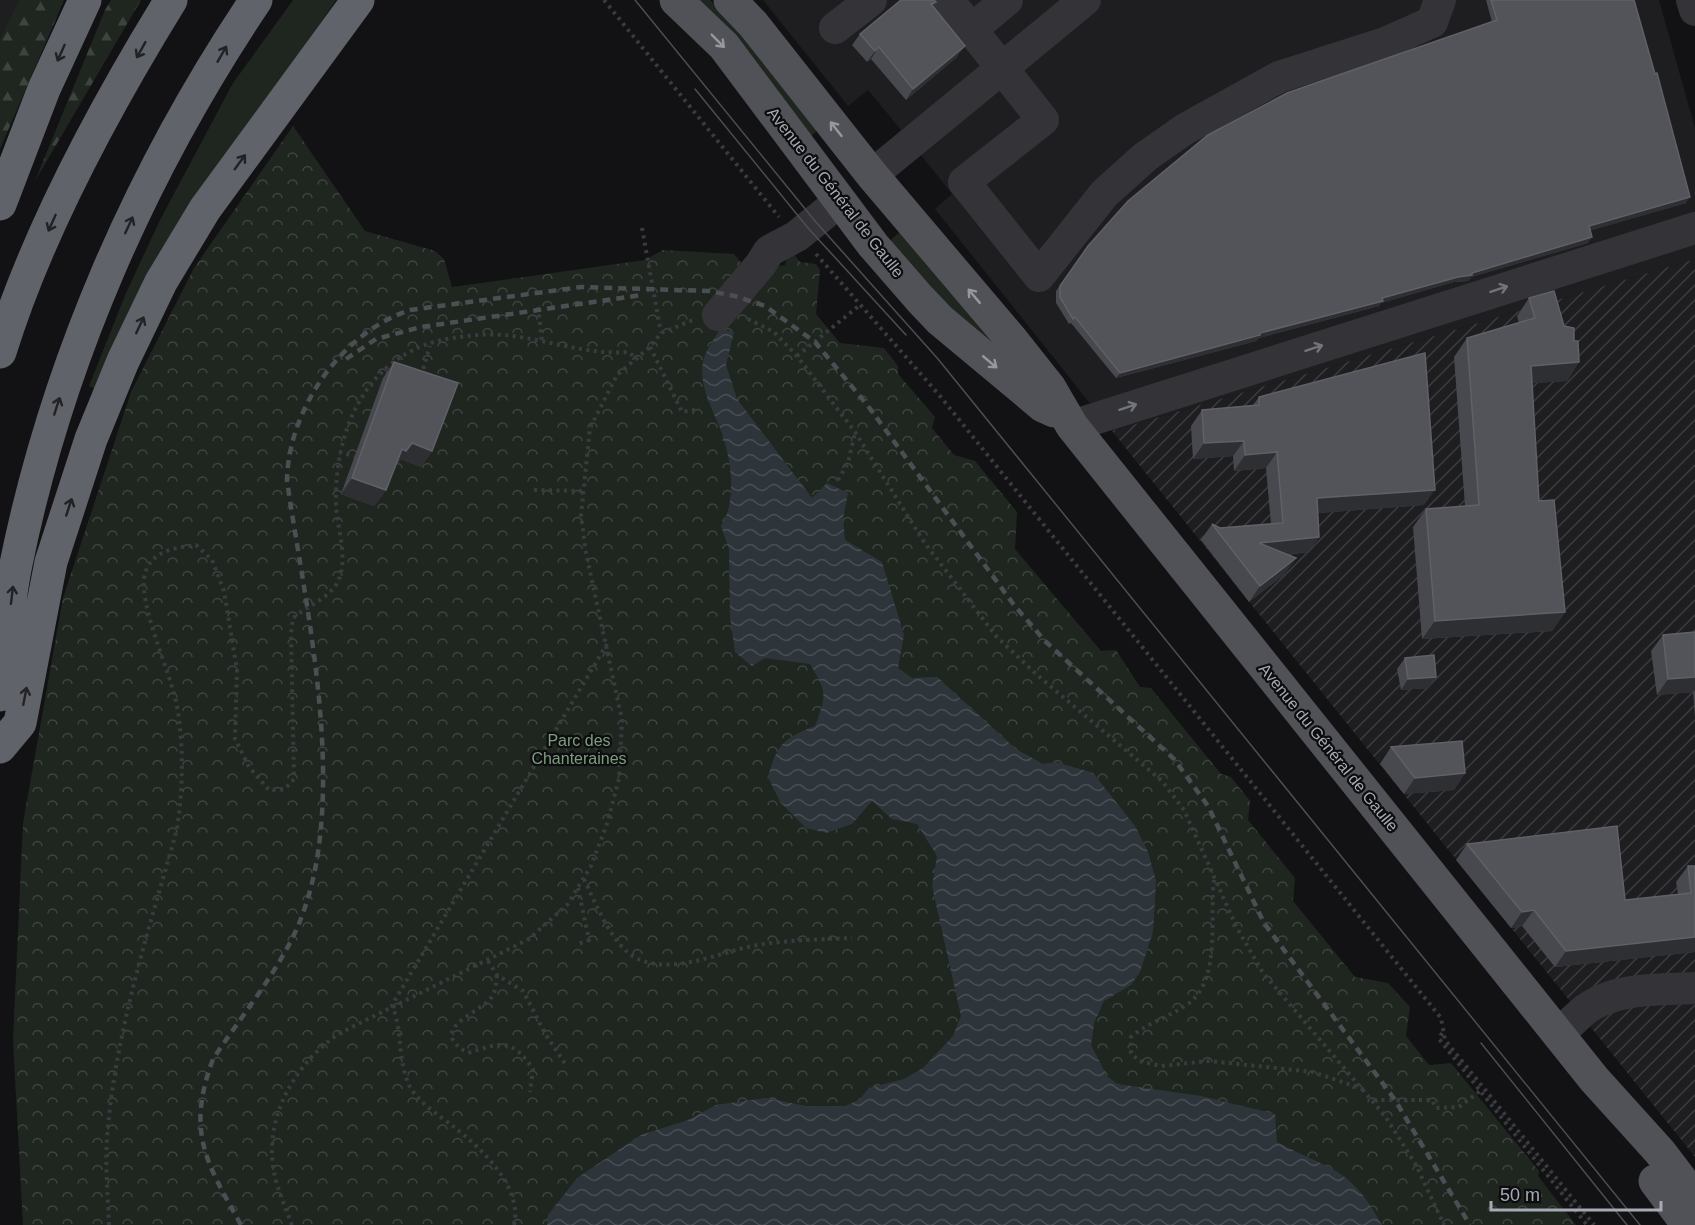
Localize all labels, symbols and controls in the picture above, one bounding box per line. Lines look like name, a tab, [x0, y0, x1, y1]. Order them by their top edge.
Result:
one-way arrow	[711, 33, 726, 48]
one-way arrow	[135, 41, 147, 58]
one-way arrow	[54, 44, 66, 62]
one-way arrow	[217, 46, 229, 63]
street label: Avenue du Général de Gaulle	[764, 104, 907, 281]
one-way arrow	[829, 121, 842, 137]
one-way arrow	[233, 154, 246, 170]
one-way arrow	[45, 214, 57, 232]
one-way arrow	[123, 216, 135, 234]
one-way arrow	[1490, 283, 1509, 294]
one-way arrow	[967, 289, 981, 304]
one-way arrow	[135, 317, 147, 335]
one-way arrow	[1304, 342, 1323, 353]
one-way arrow	[982, 355, 997, 369]
one-way arrow	[53, 397, 64, 416]
one-way arrow	[1118, 401, 1137, 412]
one-way arrow	[65, 498, 76, 517]
one-way arrow	[7, 586, 18, 606]
street label: Avenue du Général de Gaulle	[1256, 660, 1402, 835]
one-way arrow	[20, 687, 31, 707]
park label: Parc des Chanteraines	[531, 732, 627, 767]
scale bar	[1491, 1174, 1660, 1212]
text: 50 m	[1500, 1185, 1540, 1205]

